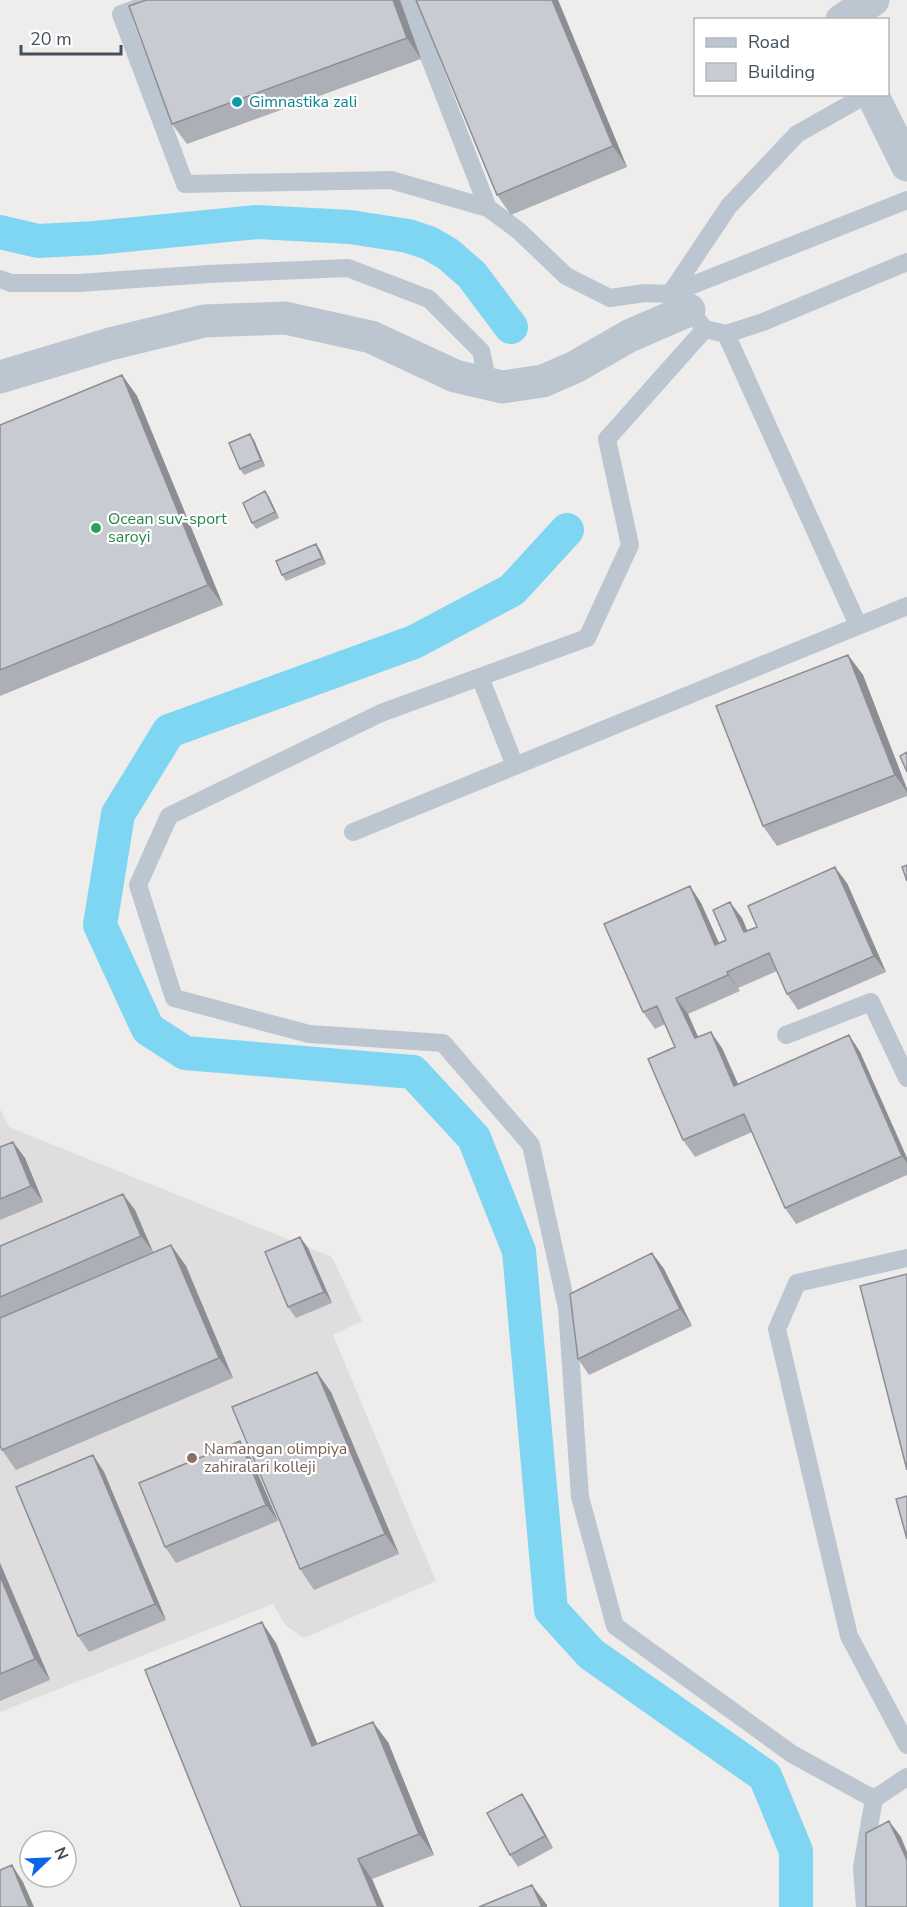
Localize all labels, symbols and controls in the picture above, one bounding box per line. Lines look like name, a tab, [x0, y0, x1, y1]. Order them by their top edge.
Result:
scale bar	[21, 18, 122, 56]
legend	[694, 18, 889, 96]
text: 20 m	[30, 27, 72, 51]
text: Road	[748, 30, 790, 54]
text: Building	[748, 60, 815, 84]
place label: Gimnastika zali	[249, 91, 357, 113]
marker: Gimnastika zali	[230, 95, 244, 109]
place label: Ocean suv-sport saroyi	[108, 508, 227, 548]
marker: Ocean suv-sport saroyi	[89, 521, 103, 535]
place label: Namangan olimpiya zahiralari kolleji	[204, 1438, 347, 1478]
marker: Namangan olimpiya zahiralari kolleji	[185, 1451, 199, 1465]
north arrow	[18, 1829, 78, 1889]
text: N	[48, 1844, 73, 1863]

